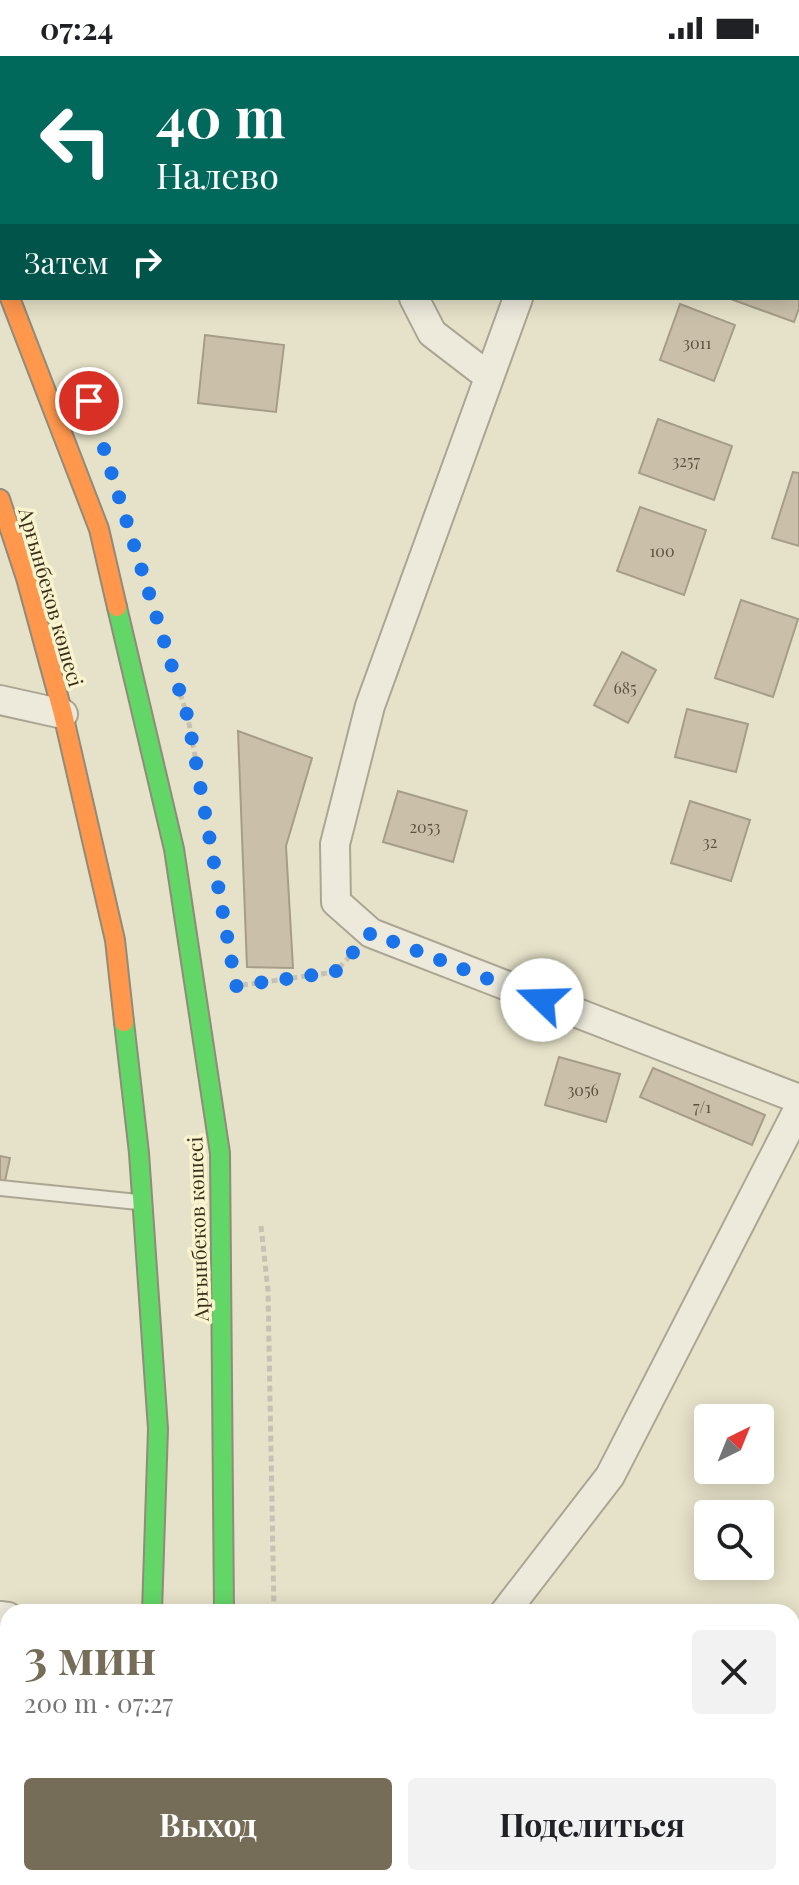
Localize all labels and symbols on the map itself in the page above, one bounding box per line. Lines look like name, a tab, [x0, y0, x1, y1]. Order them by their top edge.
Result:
house number: 3011	[683, 332, 711, 353]
pin	[55, 367, 123, 435]
house number: 3257	[672, 450, 701, 471]
street label: Арғынбеков көшесі	[13, 504, 90, 690]
house number: 100	[649, 540, 675, 561]
house number: 685	[613, 677, 637, 698]
house number: 2053	[409, 816, 441, 837]
house number: 32	[703, 831, 717, 852]
position arrow	[500, 958, 584, 1042]
house number: 3056	[567, 1079, 599, 1100]
house number: 7/1	[693, 1096, 711, 1117]
street label: Арғынбеков көшесі	[180, 1136, 214, 1323]
north arrow	[694, 1404, 774, 1484]

